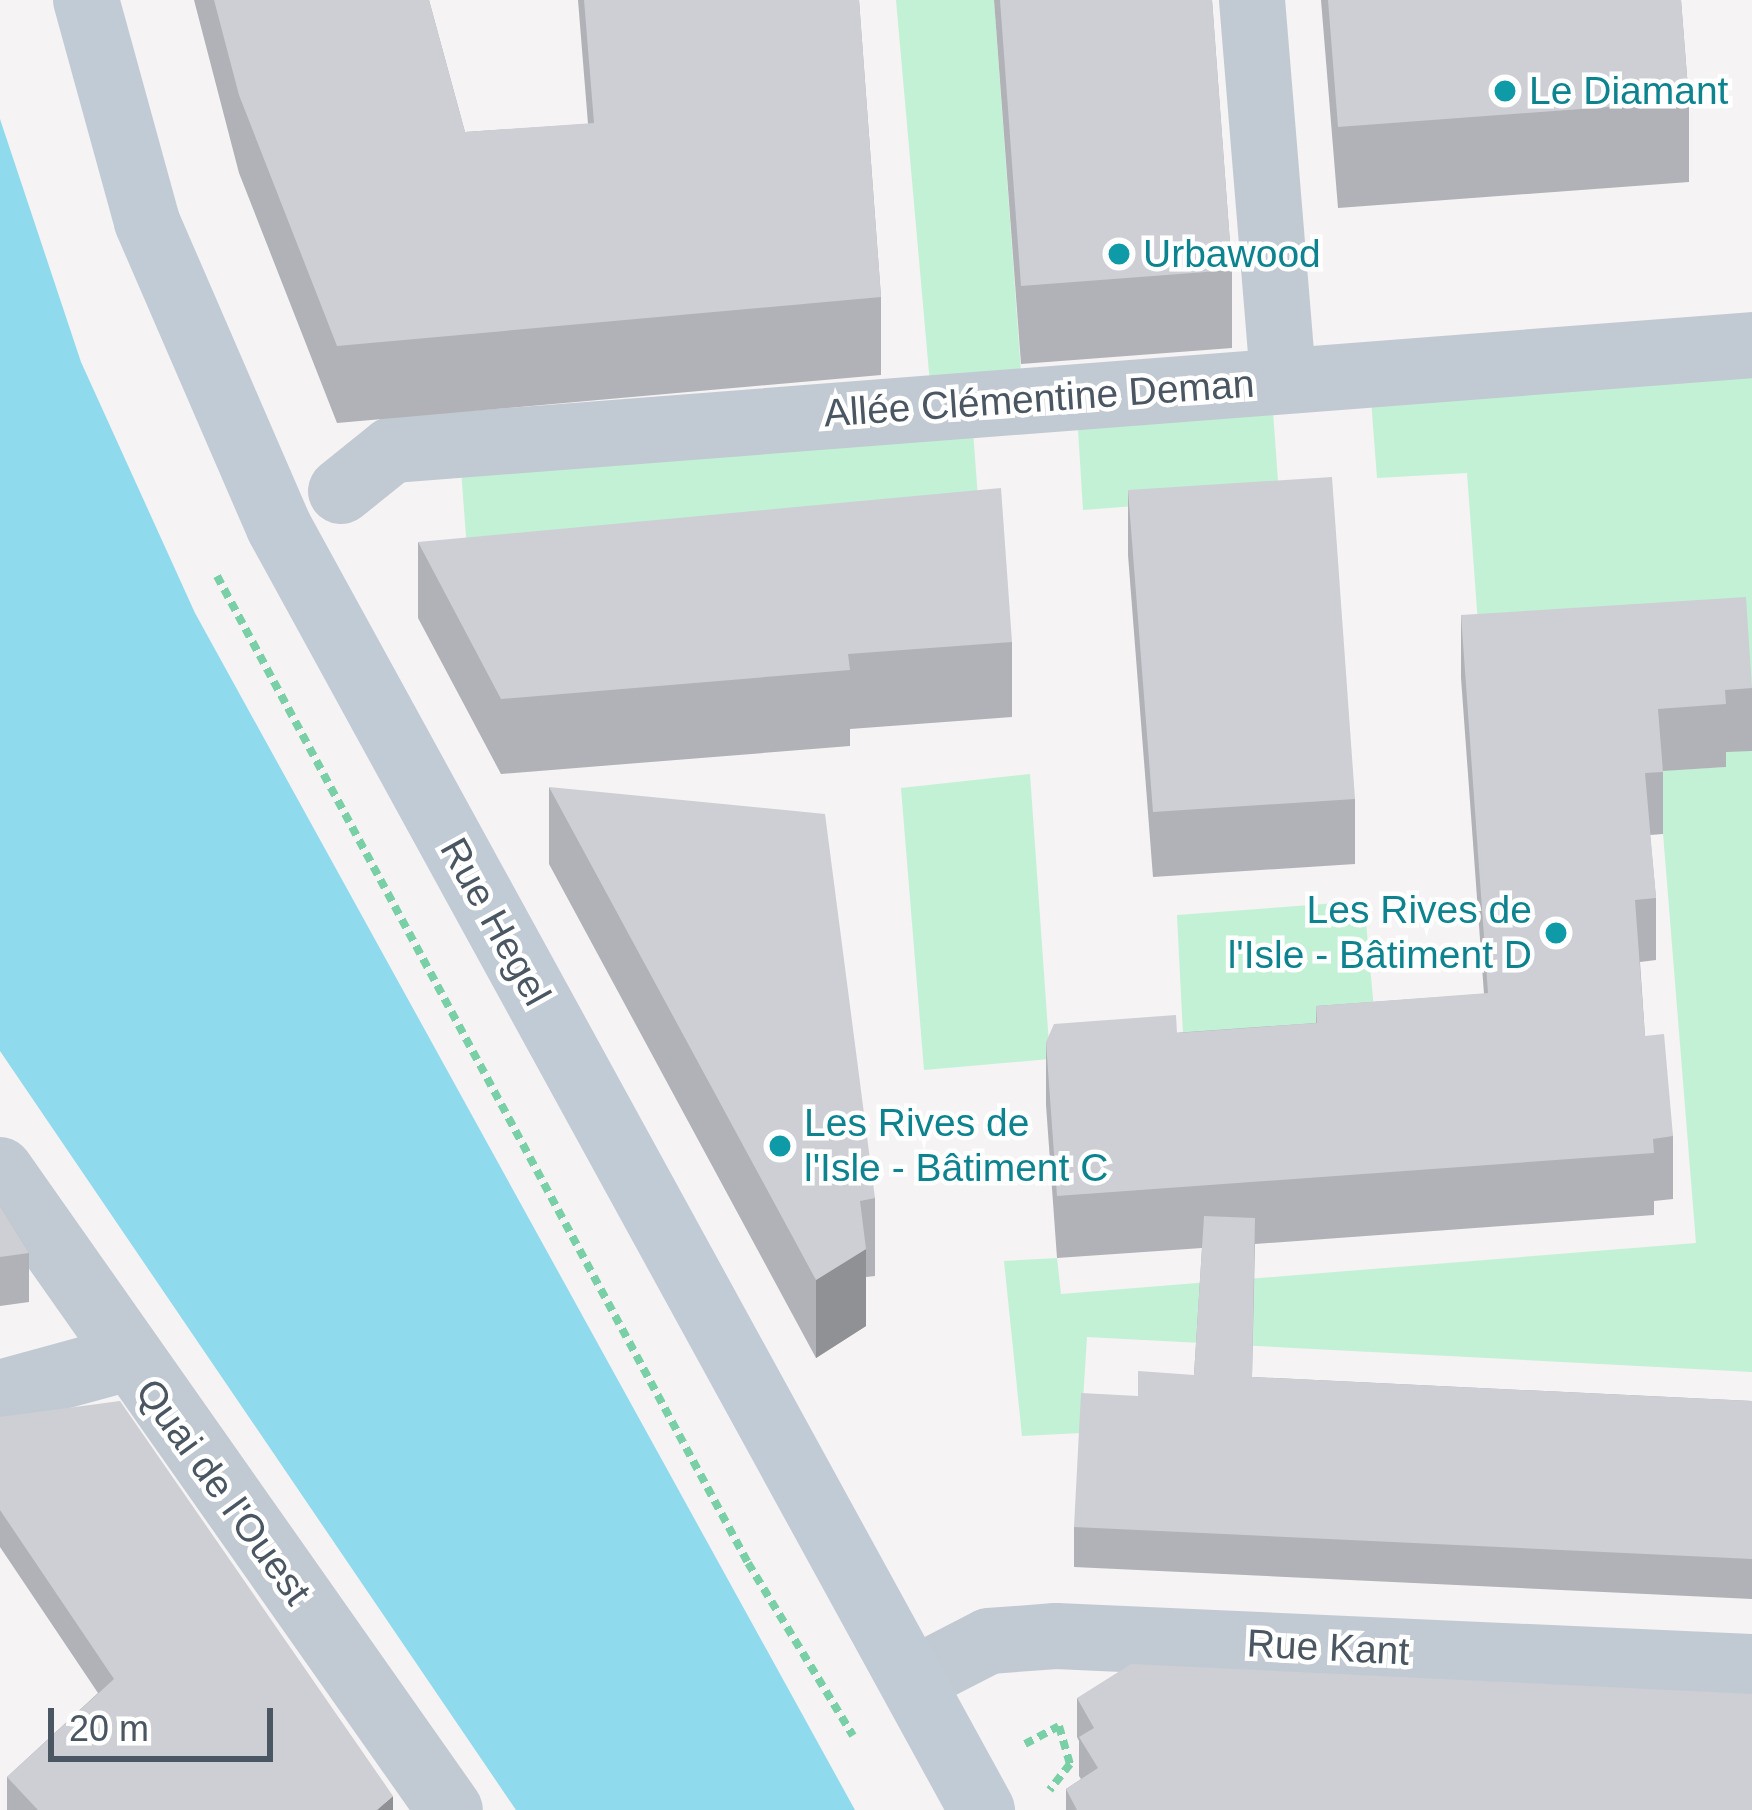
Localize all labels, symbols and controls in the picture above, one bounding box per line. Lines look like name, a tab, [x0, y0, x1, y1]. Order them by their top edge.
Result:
place label: Le Diamant	[1529, 68, 1728, 114]
marker: Le Diamant	[1492, 78, 1518, 104]
place label: Urbawood	[1143, 231, 1321, 277]
marker: Urbawood	[1106, 241, 1132, 267]
street label: Allée Clémentine Deman	[822, 361, 1256, 437]
street label: Rue Hegel	[430, 830, 560, 1014]
place label: Les Rives de l'Isle - Bâtiment D	[1228, 888, 1532, 979]
marker: Les Rives de l'Isle - Bâtiment D	[1543, 920, 1569, 946]
place label: Les Rives de l'Isle - Bâtiment C	[804, 1101, 1108, 1192]
marker: Les Rives de l'Isle - Bâtiment C	[767, 1133, 793, 1159]
street label: Quai de l'Ouest	[125, 1370, 321, 1614]
street label: Rue Kant	[1246, 1620, 1410, 1676]
scale bar	[54, 1684, 279, 1758]
text: 20 m	[69, 1708, 149, 1749]

